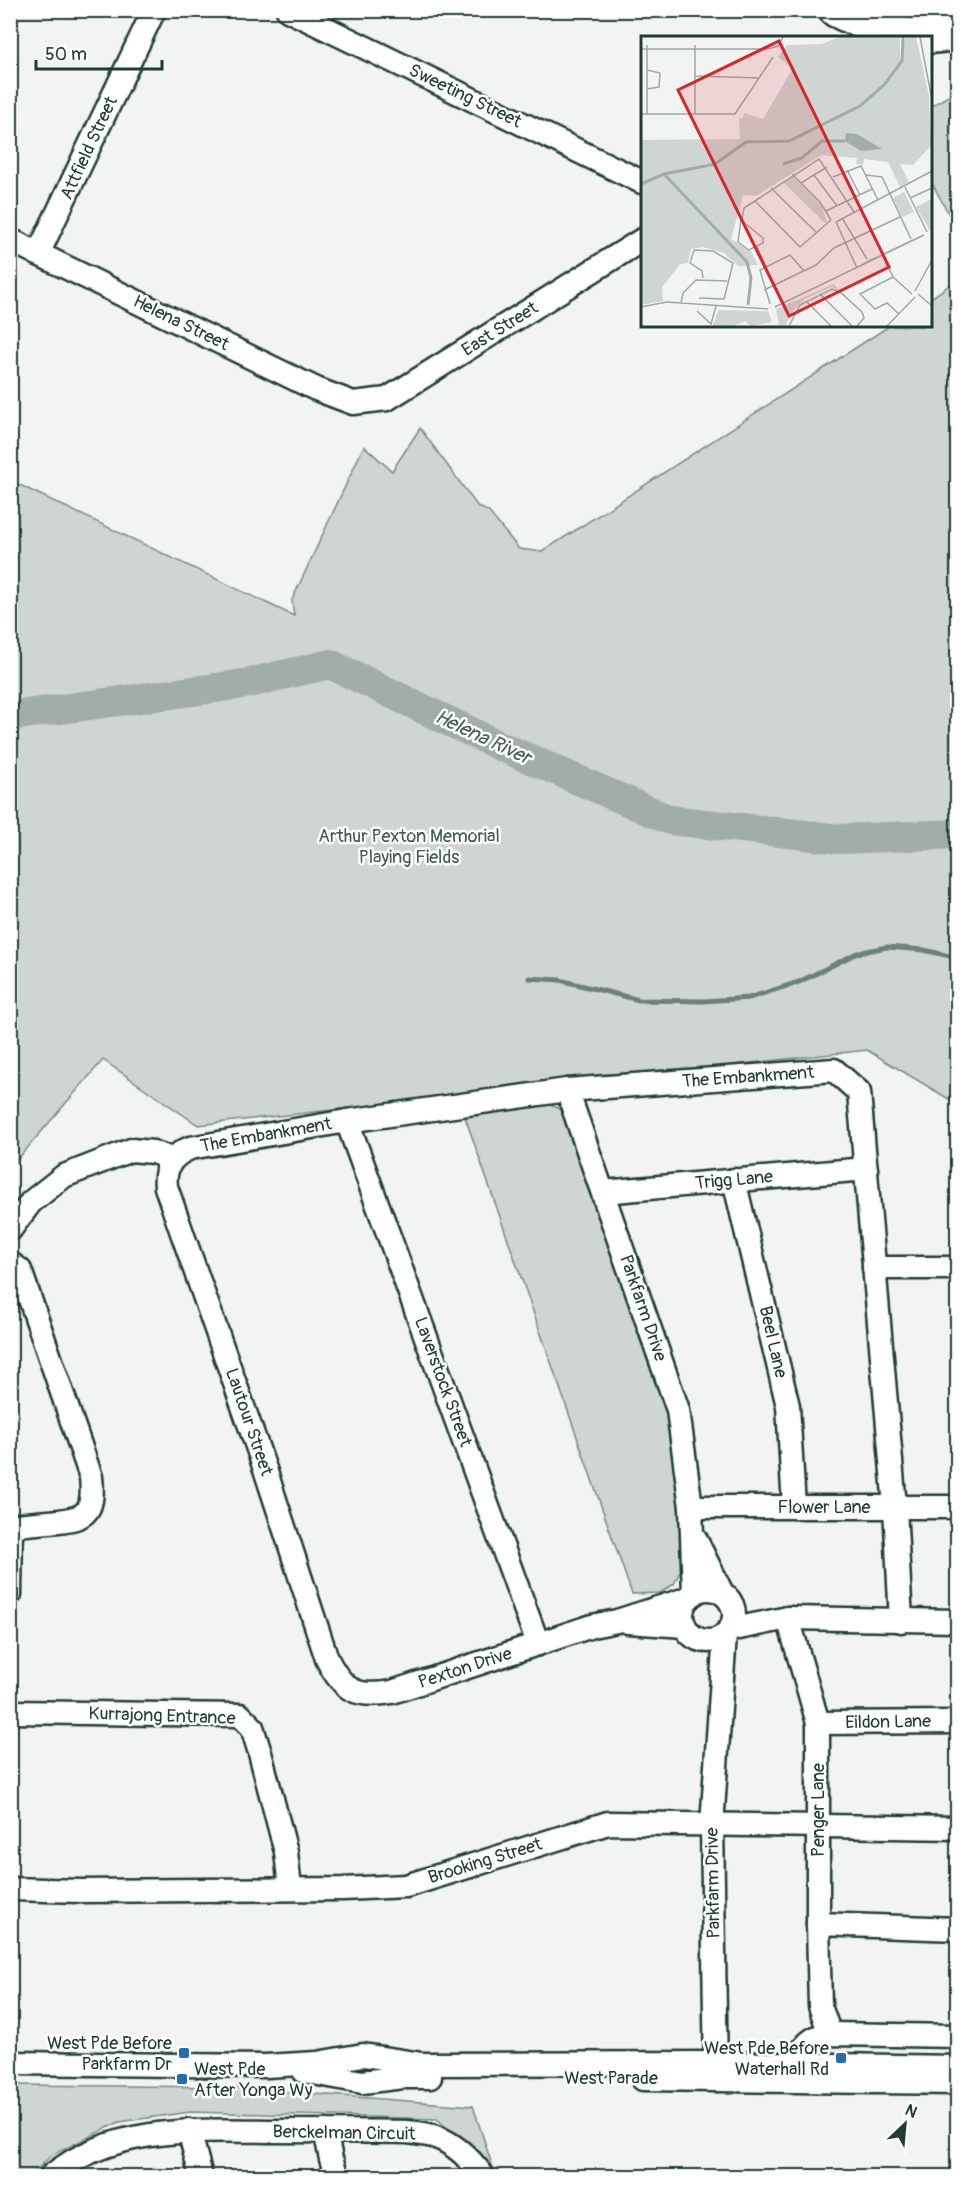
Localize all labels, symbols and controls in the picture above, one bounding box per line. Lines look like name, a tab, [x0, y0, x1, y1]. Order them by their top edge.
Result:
scale bar	[36, 33, 162, 71]
inset map	[641, 36, 932, 327]
text: 50 m	[45, 43, 87, 66]
street label: Sweeting Street	[405, 59, 526, 134]
street label: Attfield Street	[55, 92, 123, 203]
street label: Helena Street	[129, 290, 233, 356]
street label: East Street	[458, 296, 543, 361]
water label: Helena River	[431, 704, 537, 771]
park label: Arthur Pexton Memorial Playing Fields	[318, 825, 500, 869]
street label: The Embankment	[681, 1061, 816, 1093]
street label: The Embankment	[199, 1112, 334, 1158]
street label: Trigg Lane	[694, 1165, 774, 1195]
street label: Parkfarm Drive	[614, 1252, 672, 1364]
street label: Beel Lane	[754, 1304, 792, 1380]
street label: Laverstock Street	[409, 1314, 477, 1451]
street label: Lautour Street	[220, 1365, 278, 1480]
street label: Flower Lane	[777, 1496, 871, 1519]
street label: Pexton Drive	[415, 1642, 515, 1694]
street label: Kurrajong Entrance	[88, 1702, 236, 1730]
street label: Eildon Lane	[845, 1710, 931, 1734]
street label: Penger Lane	[807, 1763, 830, 1857]
street label: Parkfarm Drive	[701, 1827, 725, 1939]
street label: Brooking Street	[425, 1833, 546, 1889]
place label: West Pde Before Parkfarm Dr	[47, 2032, 173, 2076]
place label: West Pde Before Waterhall Rd	[704, 2037, 829, 2081]
marker: West Pde Before Parkfarm Dr	[177, 2046, 191, 2060]
marker: West Pde Before Waterhall Rd	[834, 2051, 848, 2065]
place label: West Pde After Yonga Wy	[194, 2058, 313, 2102]
street label: West Parade	[564, 2067, 658, 2090]
marker: West Pde After Yonga Wy	[175, 2072, 189, 2086]
north arrow	[875, 2094, 935, 2154]
text: N	[902, 2100, 921, 2123]
street label: Berckelman Circuit	[273, 2120, 416, 2146]

